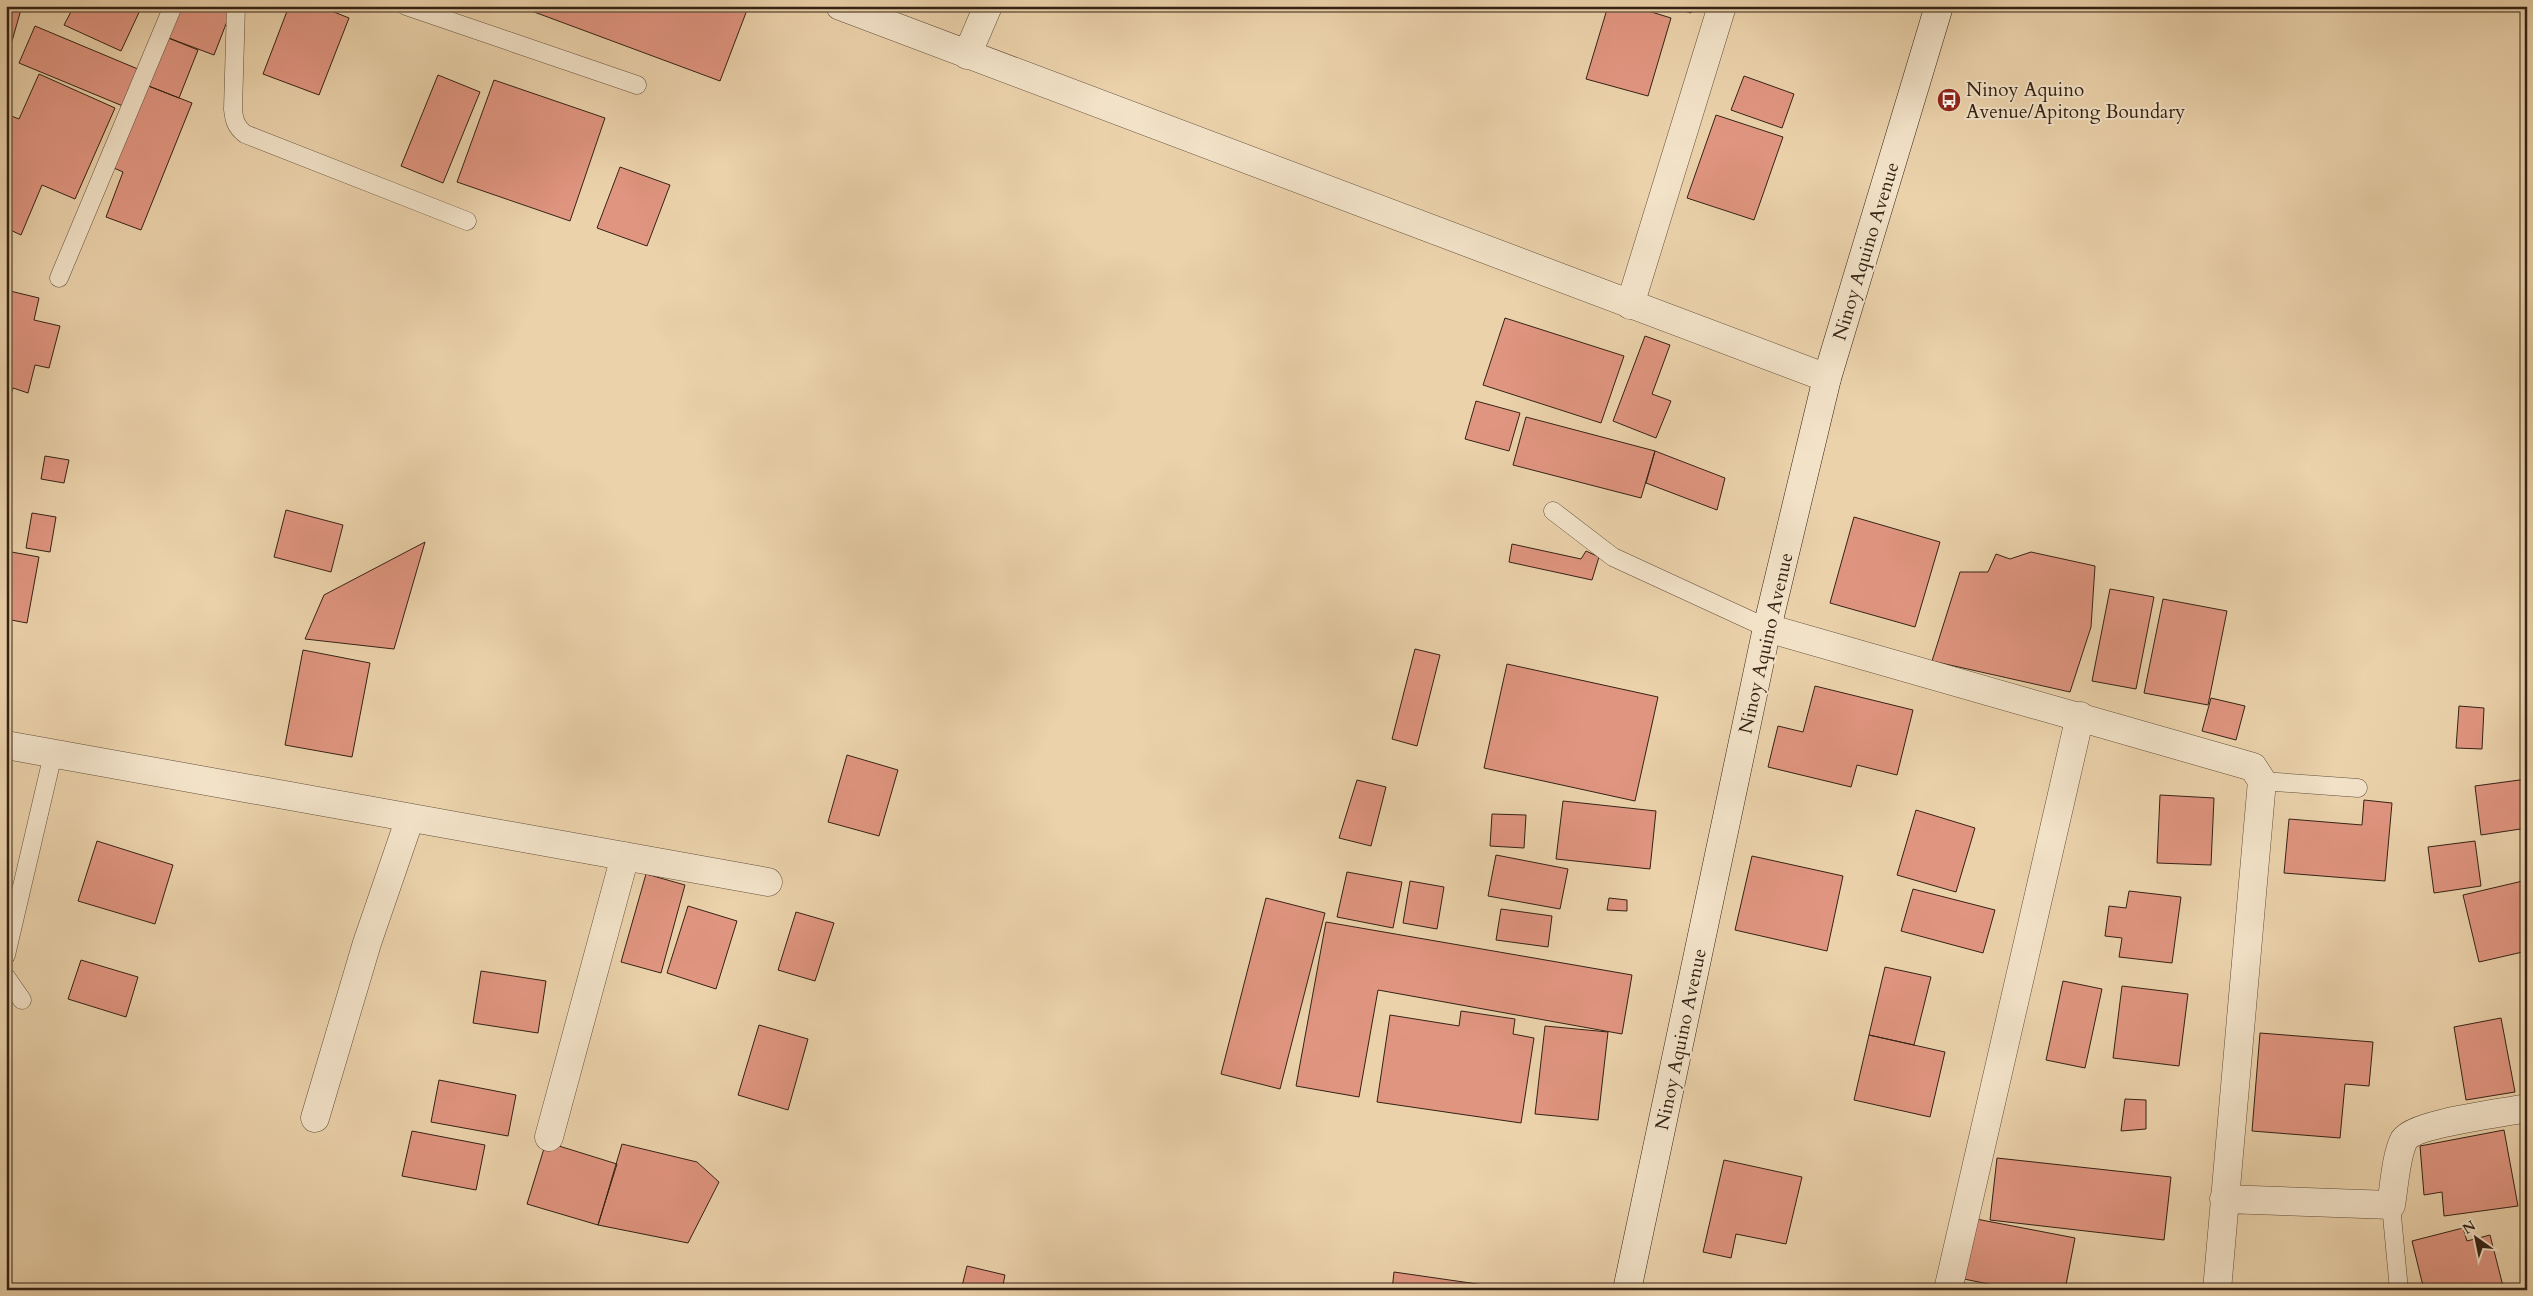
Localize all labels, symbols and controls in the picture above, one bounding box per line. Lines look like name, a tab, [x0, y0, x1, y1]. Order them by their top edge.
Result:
place label: Ninoy Aquino Avenue/Apitong Boundary	[1966, 77, 2185, 125]
bus stop icon: Ninoy Aquino Avenue/Apitong Boundary	[1936, 87, 1962, 113]
street label: Ninoy Aquino Avenue	[1826, 159, 1905, 344]
street label: Ninoy Aquino Avenue	[1732, 550, 1799, 736]
street label: Ninoy Aquino Avenue	[1649, 946, 1713, 1132]
north arrow	[2450, 1214, 2500, 1264]
text: N	[2459, 1216, 2479, 1239]

